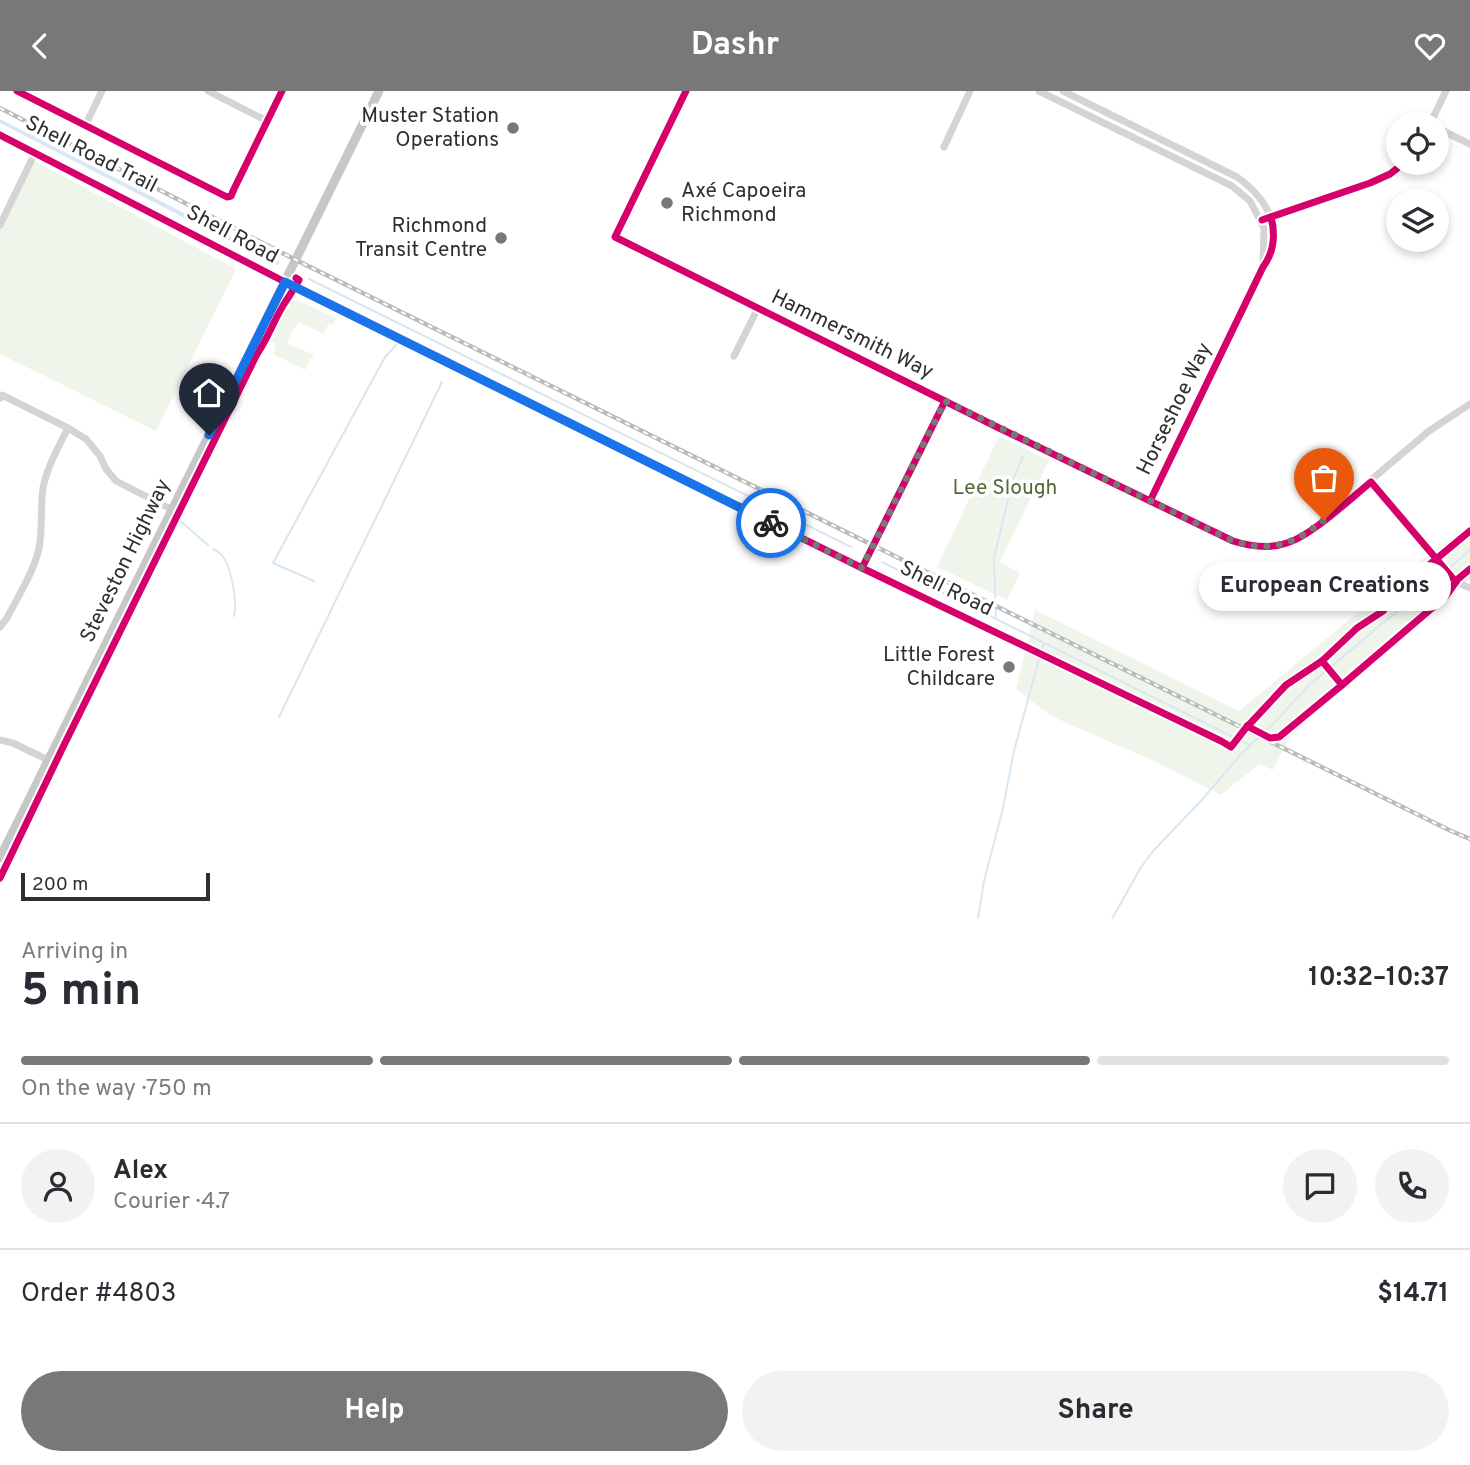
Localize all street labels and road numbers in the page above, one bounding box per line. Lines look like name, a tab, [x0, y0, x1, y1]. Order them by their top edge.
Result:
street label: Shell Road Trail	[20, 110, 162, 200]
street label: Shell Road	[181, 199, 283, 271]
street label: Hammersmith Way	[767, 284, 937, 386]
street label: Horseshoe Way	[1131, 338, 1219, 480]
street label: Steveston Highway	[75, 475, 177, 647]
street label: Shell Road	[895, 555, 997, 623]

